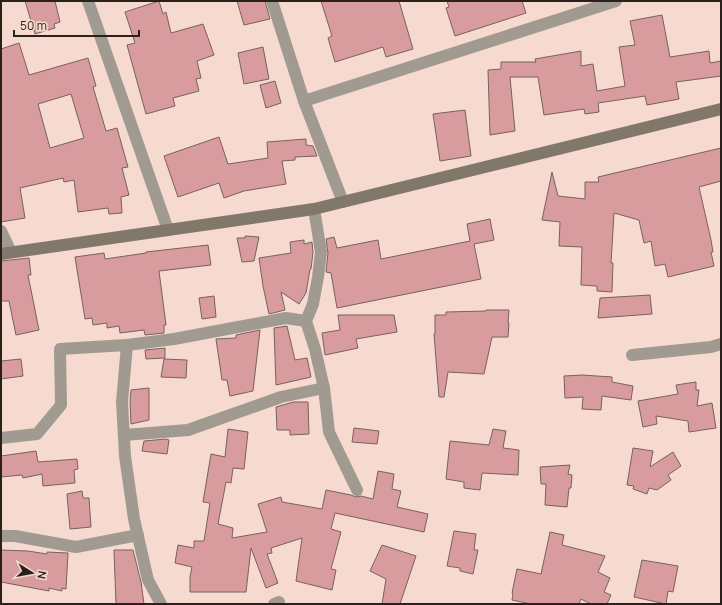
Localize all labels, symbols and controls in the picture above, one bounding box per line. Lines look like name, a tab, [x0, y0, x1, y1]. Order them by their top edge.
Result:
scale bar	[14, 12, 139, 38]
text: 50 m	[20, 17, 47, 34]
north arrow	[12, 553, 52, 593]
text: N	[34, 570, 50, 580]

